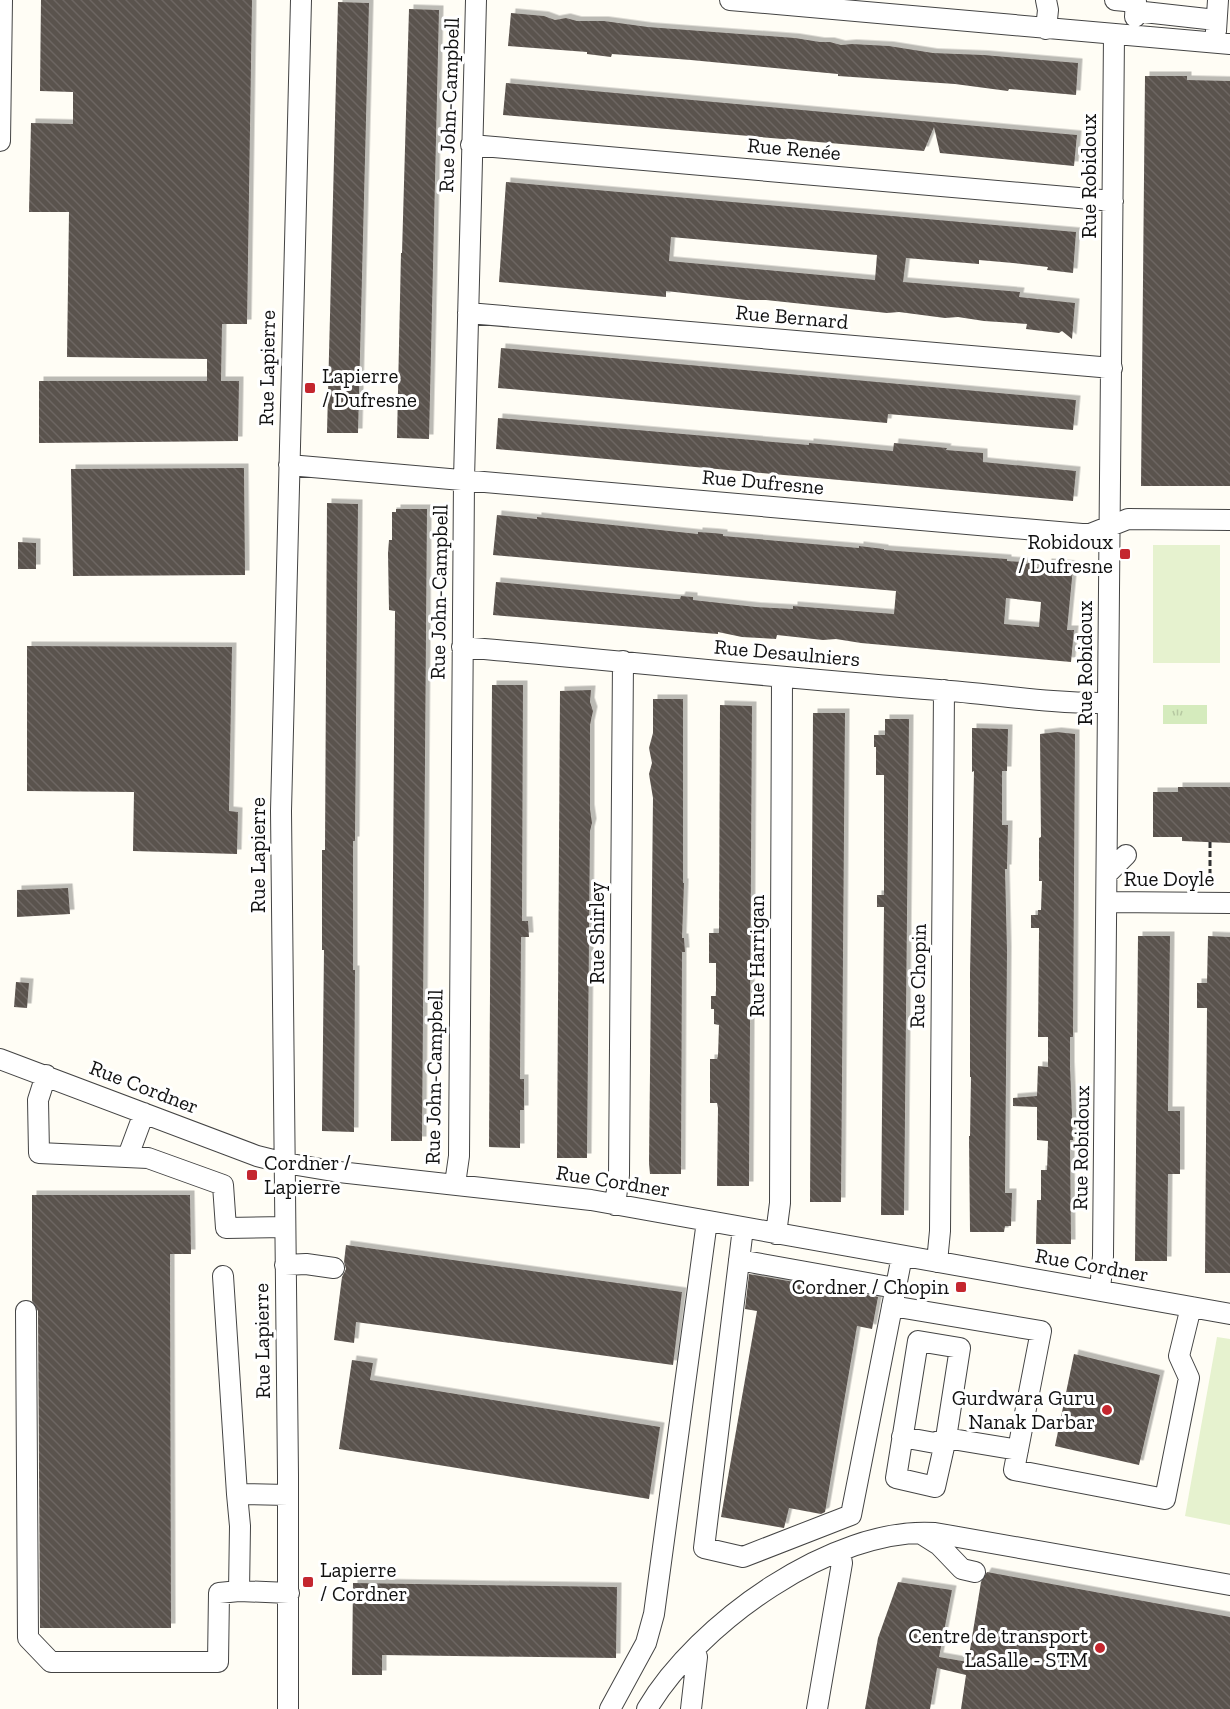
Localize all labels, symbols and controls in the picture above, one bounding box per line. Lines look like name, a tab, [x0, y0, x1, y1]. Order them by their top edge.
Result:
street label: Rue John-Campbell	[433, 17, 464, 193]
street label: Rue Robidoux	[1076, 113, 1101, 238]
street label: Rue Renée	[746, 132, 842, 165]
street label: Rue Bernard	[735, 299, 850, 334]
street label: Rue Lapierre	[253, 310, 280, 426]
place label: Lapierre / Dufresne	[322, 363, 417, 412]
marker: Lapierre / Dufresne	[303, 381, 317, 395]
street label: Rue Dufresne	[701, 464, 825, 499]
street label: Rue John-Campbell	[424, 504, 453, 680]
place label: Robidoux / Dufresne	[1018, 529, 1113, 578]
marker: Robidoux / Dufresne	[1118, 547, 1132, 561]
street label: Rue Robidoux	[1072, 600, 1097, 725]
street label: Rue Desaulniers	[713, 634, 861, 671]
street label: Rue Lapierre	[245, 797, 270, 913]
street label: Rue Doyle	[1124, 866, 1214, 891]
street label: Rue Shirley	[584, 881, 609, 984]
street label: Rue Harrigan	[744, 895, 769, 1017]
street label: Rue Chopin	[904, 923, 931, 1029]
street label: Rue John-Campbell	[419, 989, 448, 1165]
street label: Rue Cordner	[86, 1054, 202, 1119]
street label: Rue Robidoux	[1067, 1085, 1094, 1211]
place label: Cordner / Lapierre	[264, 1150, 351, 1199]
street label: Rue Cordner	[554, 1159, 672, 1202]
marker: Cordner / Lapierre	[245, 1168, 259, 1182]
street label: Rue Cordner	[1033, 1242, 1151, 1287]
place label: Cordner / Chopin	[792, 1274, 949, 1299]
marker: Cordner / Chopin	[954, 1280, 968, 1294]
street label: Rue Lapierre	[248, 1283, 275, 1399]
place label: Gurdwara Guru Nanak Darbar	[952, 1385, 1095, 1434]
marker: Gurdwara Guru Nanak Darbar	[1100, 1403, 1114, 1417]
place label: Lapierre / Cordner	[320, 1557, 407, 1606]
marker: Lapierre / Cordner	[301, 1575, 315, 1589]
place label: Centre de transport LaSalle - STM	[908, 1623, 1088, 1672]
marker: Centre de transport LaSalle - STM	[1093, 1641, 1107, 1655]

